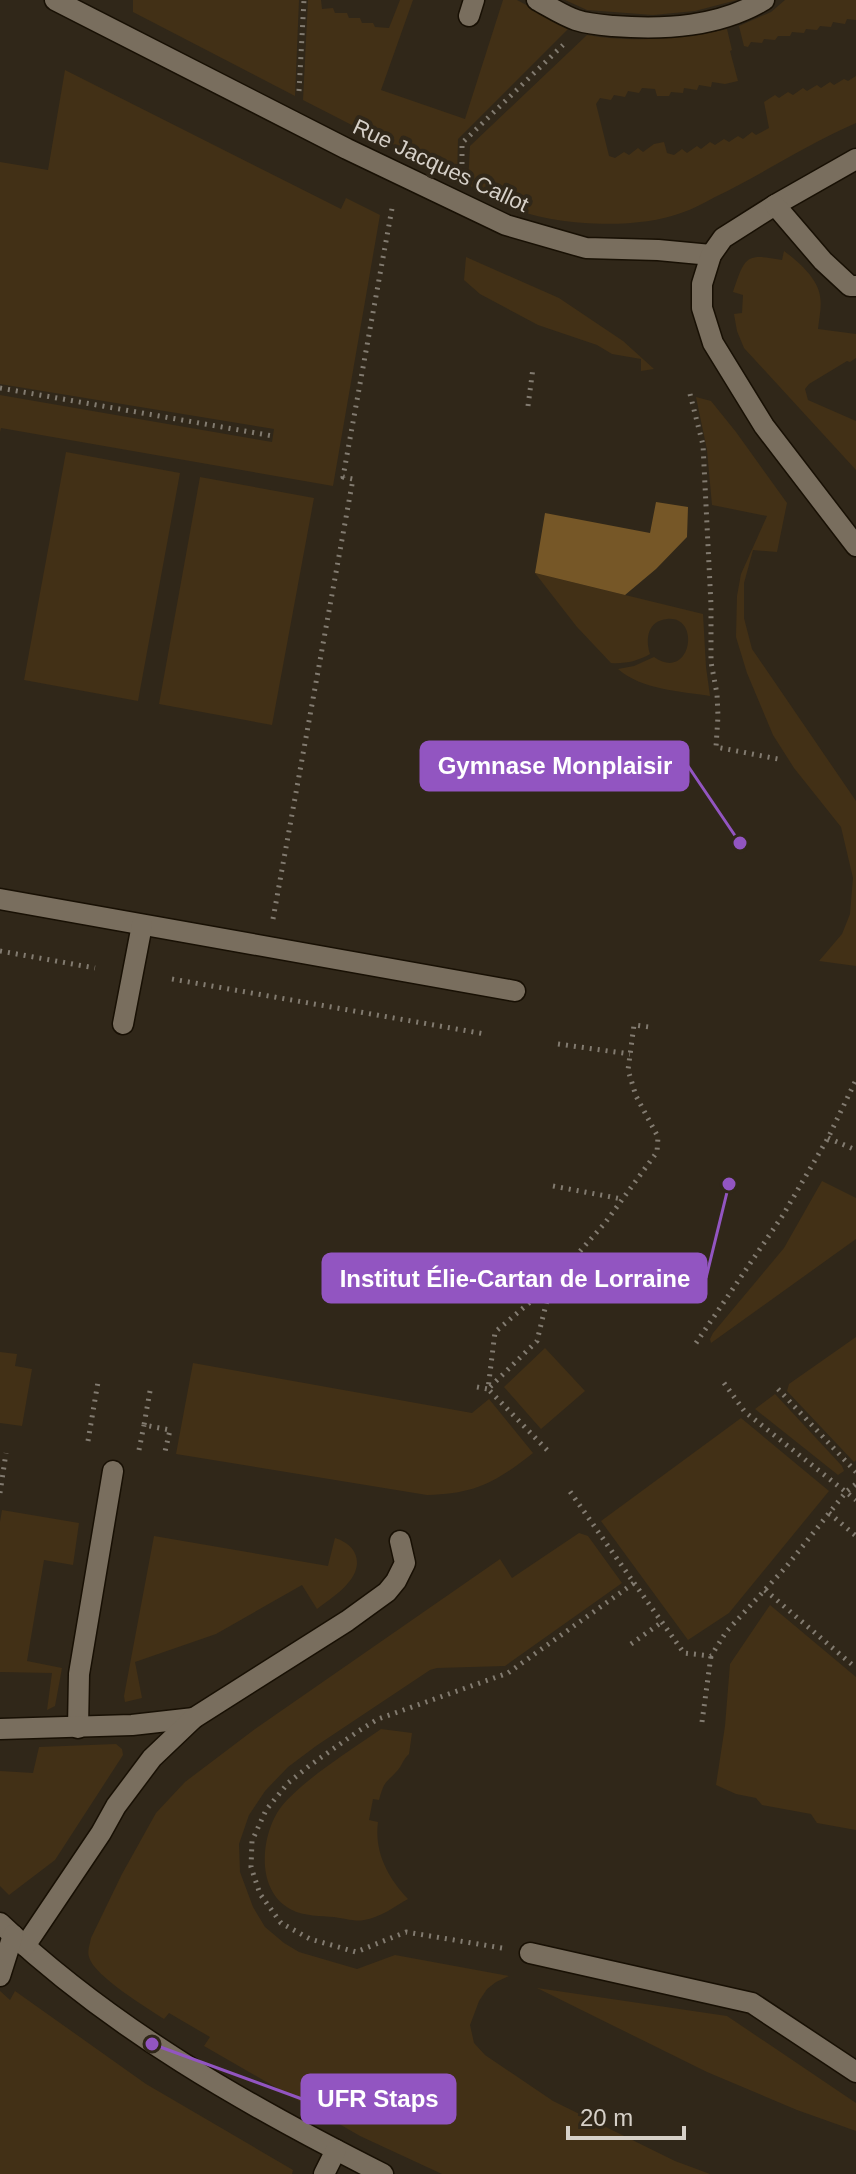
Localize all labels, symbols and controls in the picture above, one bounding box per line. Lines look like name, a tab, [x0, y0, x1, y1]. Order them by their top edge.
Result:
street label: Rue Jacques Callot	[349, 114, 533, 217]
callout: Gymnase Monplaisir	[421, 742, 688, 790]
text: Gymnase Monplaisir	[438, 752, 672, 779]
callout: Institut Élie-Cartan de Lorraine	[323, 1254, 706, 1302]
text: Institut Élie-Cartan de Lorraine	[340, 1265, 690, 1292]
callout: UFR Staps	[302, 2075, 455, 2123]
text: UFR Staps	[317, 2085, 439, 2112]
scale bar	[568, 2090, 684, 2140]
text: 20 m	[580, 2104, 633, 2131]

